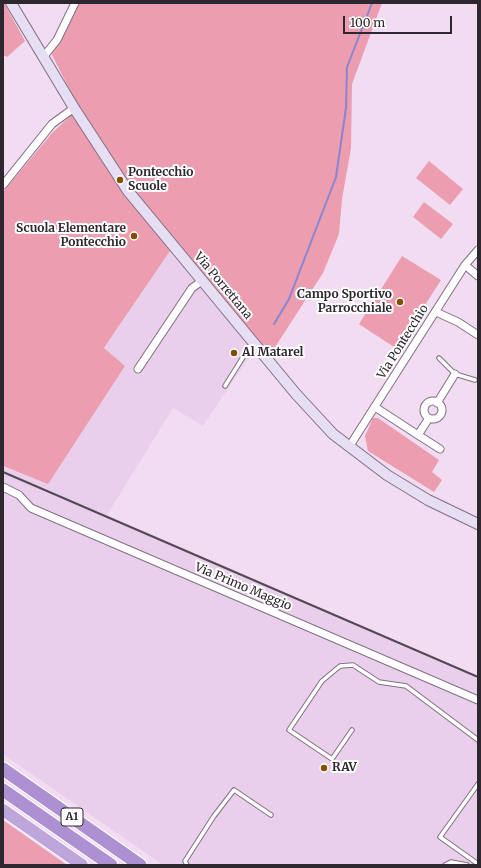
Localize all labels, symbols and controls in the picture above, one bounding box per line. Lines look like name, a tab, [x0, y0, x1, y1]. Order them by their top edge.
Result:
scale bar	[345, 8, 454, 34]
text: 100 m	[350, 15, 385, 30]
place label: Pontecchio Scuole	[128, 166, 193, 194]
marker: Pontecchio Scuole	[115, 175, 125, 185]
place label: Scuola Elementare Pontecchio	[16, 222, 126, 250]
marker: Scuola Elementare Pontecchio	[129, 231, 139, 241]
street label: Via Porrettana	[191, 250, 255, 322]
place label: Campo Sportivo Parrocchiale	[297, 288, 392, 316]
marker: Campo Sportivo Parrocchiale	[395, 297, 405, 307]
street label: Via Pontecchio	[374, 302, 432, 382]
place label: Al Matarel	[242, 346, 304, 360]
marker: Al Matarel	[229, 348, 239, 358]
street label: Via Primo Maggio	[193, 560, 293, 614]
place label: RAV	[332, 761, 357, 775]
marker: RAV	[319, 763, 329, 773]
road number: A1	[61, 808, 83, 826]

